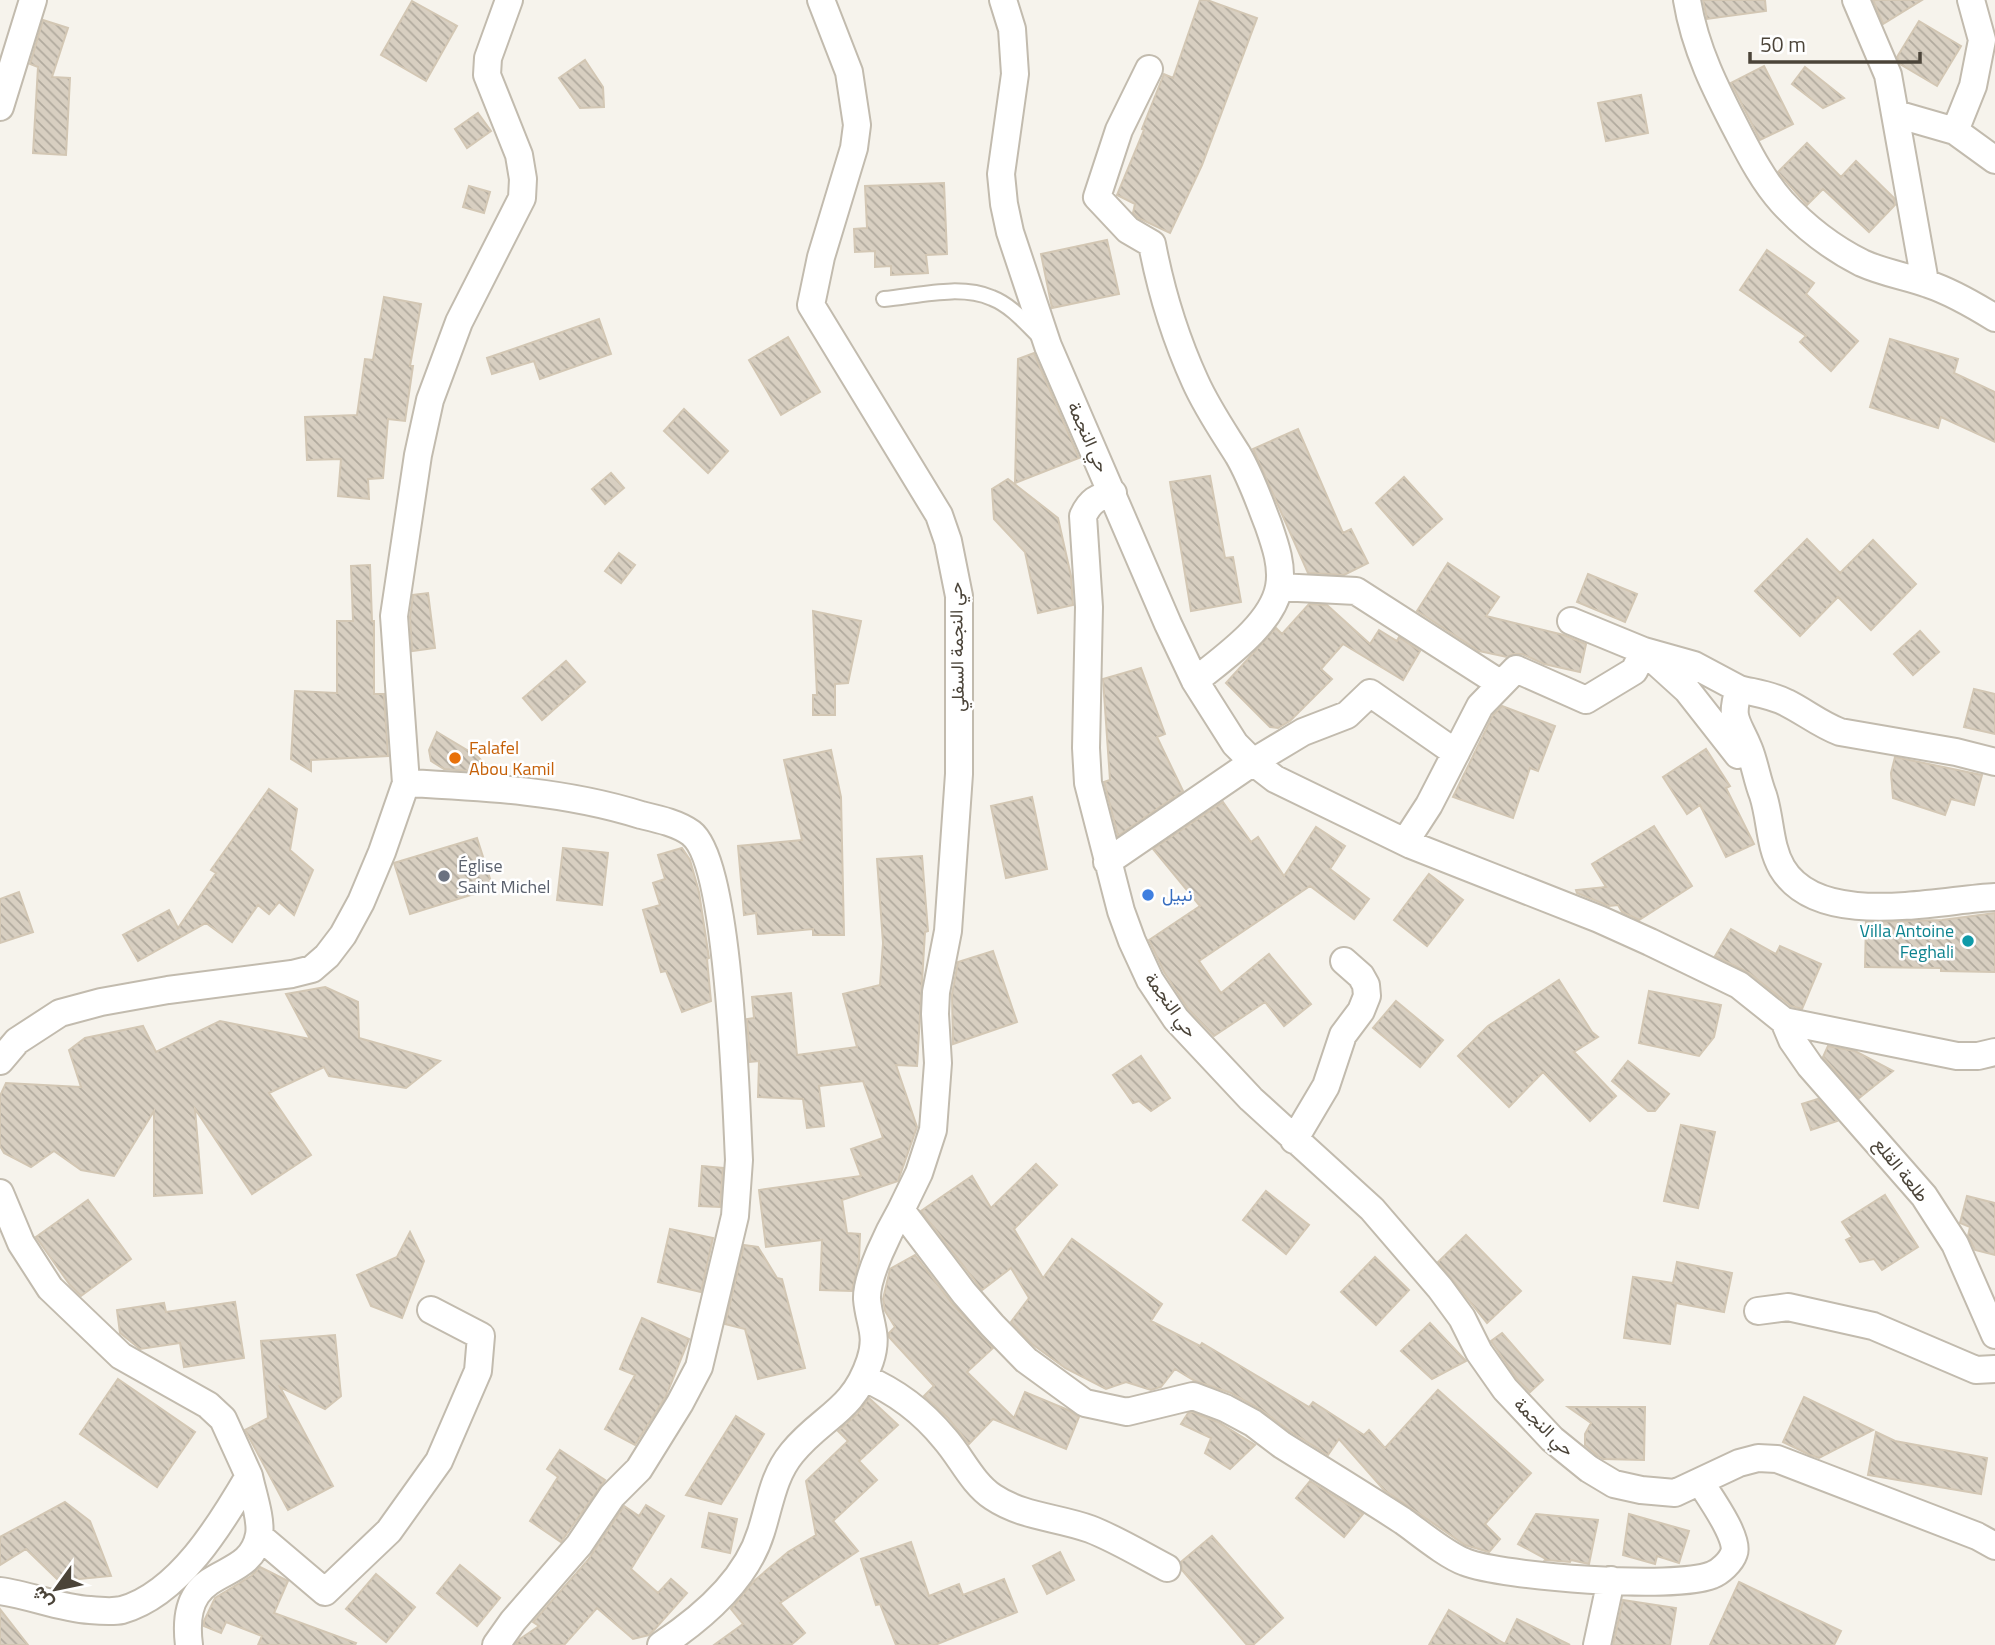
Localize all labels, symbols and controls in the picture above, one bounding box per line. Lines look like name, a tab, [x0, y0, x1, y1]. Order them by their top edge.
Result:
scale bar	[1750, 21, 1920, 65]
text: 50 m	[1760, 28, 1806, 60]
street label: حي النجمة	[1059, 397, 1116, 477]
street label: حي النجمة السفلي	[942, 582, 973, 712]
place label: Falafel Abou Kamil	[469, 734, 555, 782]
marker: Falafel Abou Kamil	[447, 750, 463, 766]
place label: Église Saint Michel	[458, 852, 550, 900]
marker: Église Saint Michel	[436, 868, 452, 884]
place label: نبيل	[1162, 881, 1193, 908]
marker: نبيل	[1140, 887, 1156, 903]
place label: Villa Antoine Feghali	[1859, 917, 1954, 965]
marker: Villa Antoine Feghali	[1960, 933, 1976, 949]
street label: حي النجمة	[1137, 966, 1204, 1044]
street label: طلعة القلع	[1867, 1132, 1936, 1208]
street label: حي النجمة	[1507, 1391, 1581, 1464]
north arrow	[21, 1554, 91, 1624]
text: ش	[23, 1581, 60, 1616]

